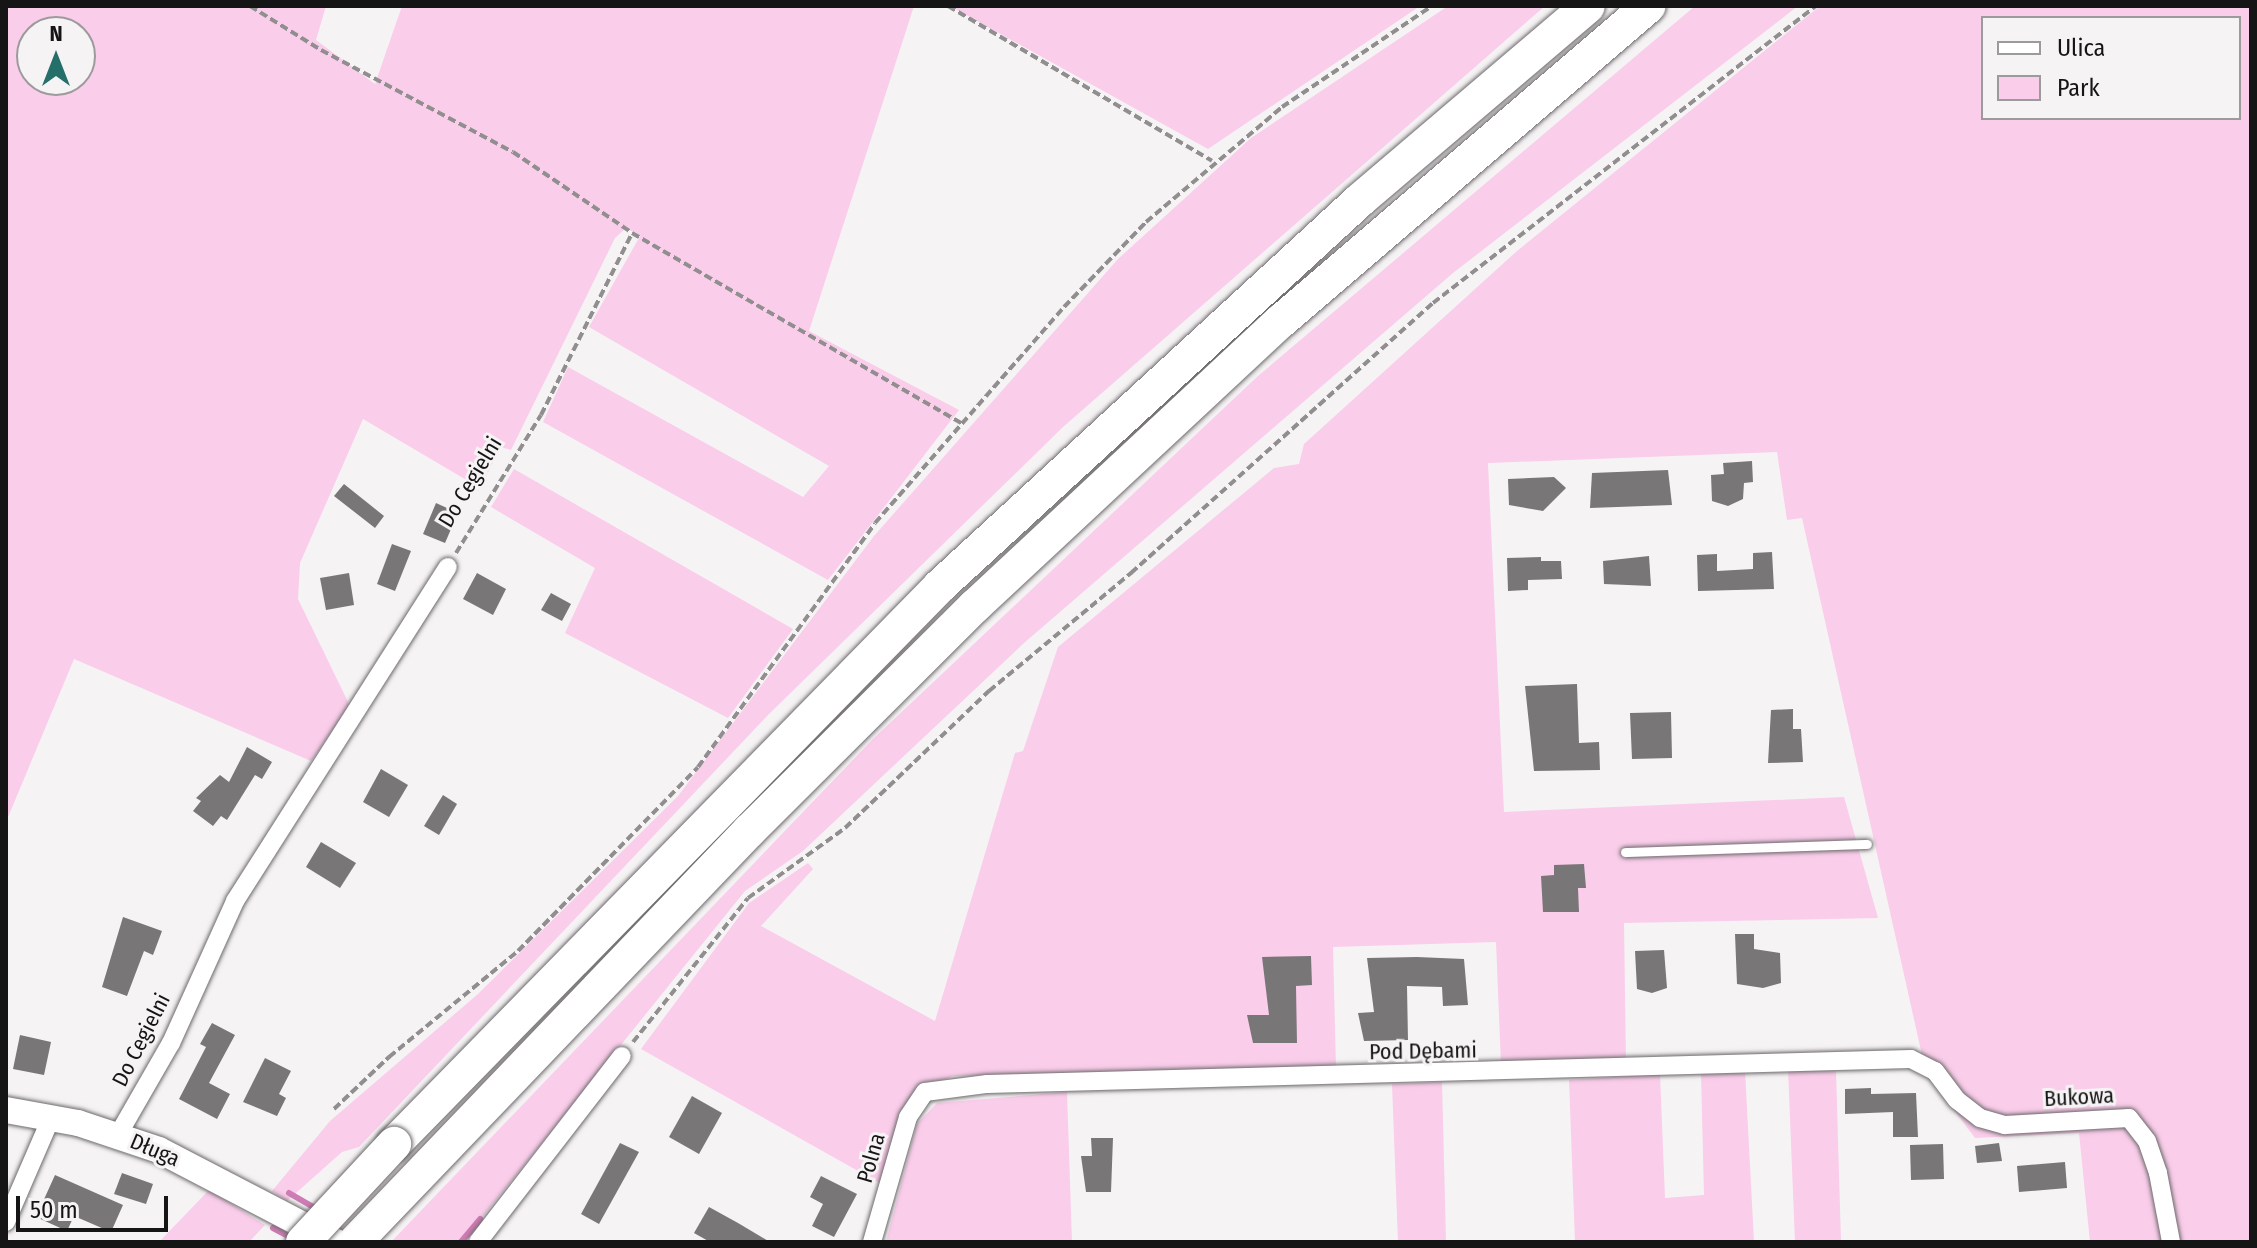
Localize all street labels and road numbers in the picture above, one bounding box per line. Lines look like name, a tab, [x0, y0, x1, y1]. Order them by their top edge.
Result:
street label: Do Cegielni	[433, 432, 507, 532]
street label: Do Cegielni	[106, 989, 176, 1091]
street label: Pod Dębami	[1369, 1037, 1477, 1065]
street label: Bukowa	[2043, 1082, 2115, 1112]
street label: Długa	[126, 1128, 184, 1172]
street label: Polna	[851, 1130, 891, 1186]

